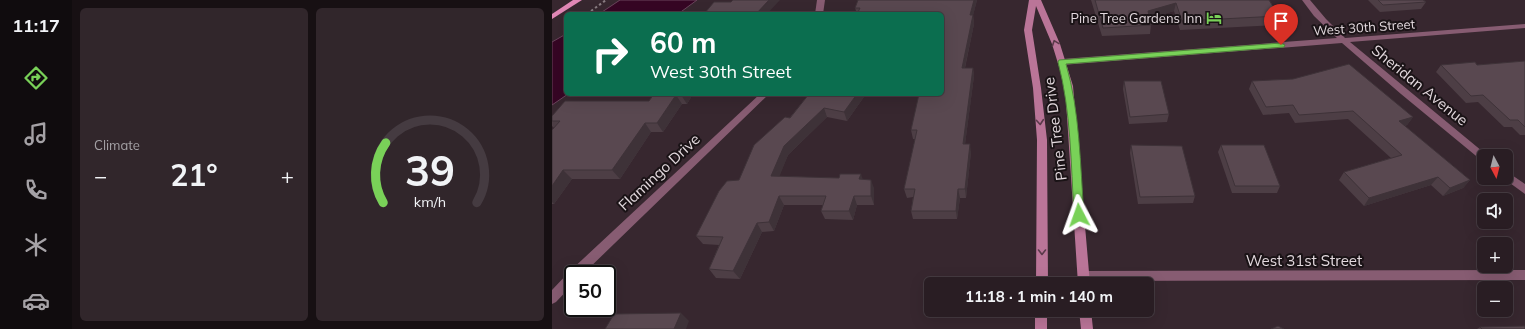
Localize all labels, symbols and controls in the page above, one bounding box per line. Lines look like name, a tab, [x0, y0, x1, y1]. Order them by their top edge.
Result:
pin	[1264, 4, 1298, 45]
hotel icon: Pine Tree Gardens Inn	[1205, 9, 1223, 27]
place label: Pine Tree Gardens Inn	[1070, 10, 1202, 26]
icon: arrive	[1270, 10, 1292, 32]
text: 11:17	[12, 14, 60, 37]
street label: West 30th Street	[1312, 15, 1416, 39]
text: 60 m	[650, 25, 716, 60]
icon: right	[584, 28, 636, 80]
one-way arrow	[1052, 40, 1060, 47]
street label: Sheridan Avenue	[1368, 40, 1472, 130]
text: West 30th Street	[650, 60, 792, 83]
icon: directions	[22, 64, 50, 92]
street label: Pine Tree Drive	[1039, 76, 1071, 182]
one-way arrow	[1035, 119, 1044, 125]
icon: music	[22, 120, 50, 148]
street label: Flamingo Drive	[614, 129, 704, 215]
text: Climate	[94, 137, 140, 153]
text: 39	[405, 143, 455, 195]
north arrow	[1477, 149, 1513, 185]
map controls	[1477, 149, 1513, 317]
text: 21°	[170, 156, 218, 194]
text: −	[94, 162, 107, 190]
text: +	[281, 162, 294, 190]
icon: phone	[22, 176, 50, 204]
text: km/h	[414, 192, 446, 210]
button: sound	[1477, 193, 1513, 229]
position arrow	[1058, 194, 1100, 236]
icon: climate	[22, 231, 50, 259]
button: +	[1477, 237, 1513, 273]
one-way arrow	[1038, 249, 1046, 255]
street label: West 31st Street	[1246, 251, 1362, 270]
speed limit sign: 50	[564, 265, 616, 317]
button: −	[1477, 281, 1513, 317]
icon: car	[22, 287, 50, 315]
text: 11:18 · 1 min · 140 m	[965, 287, 1113, 306]

